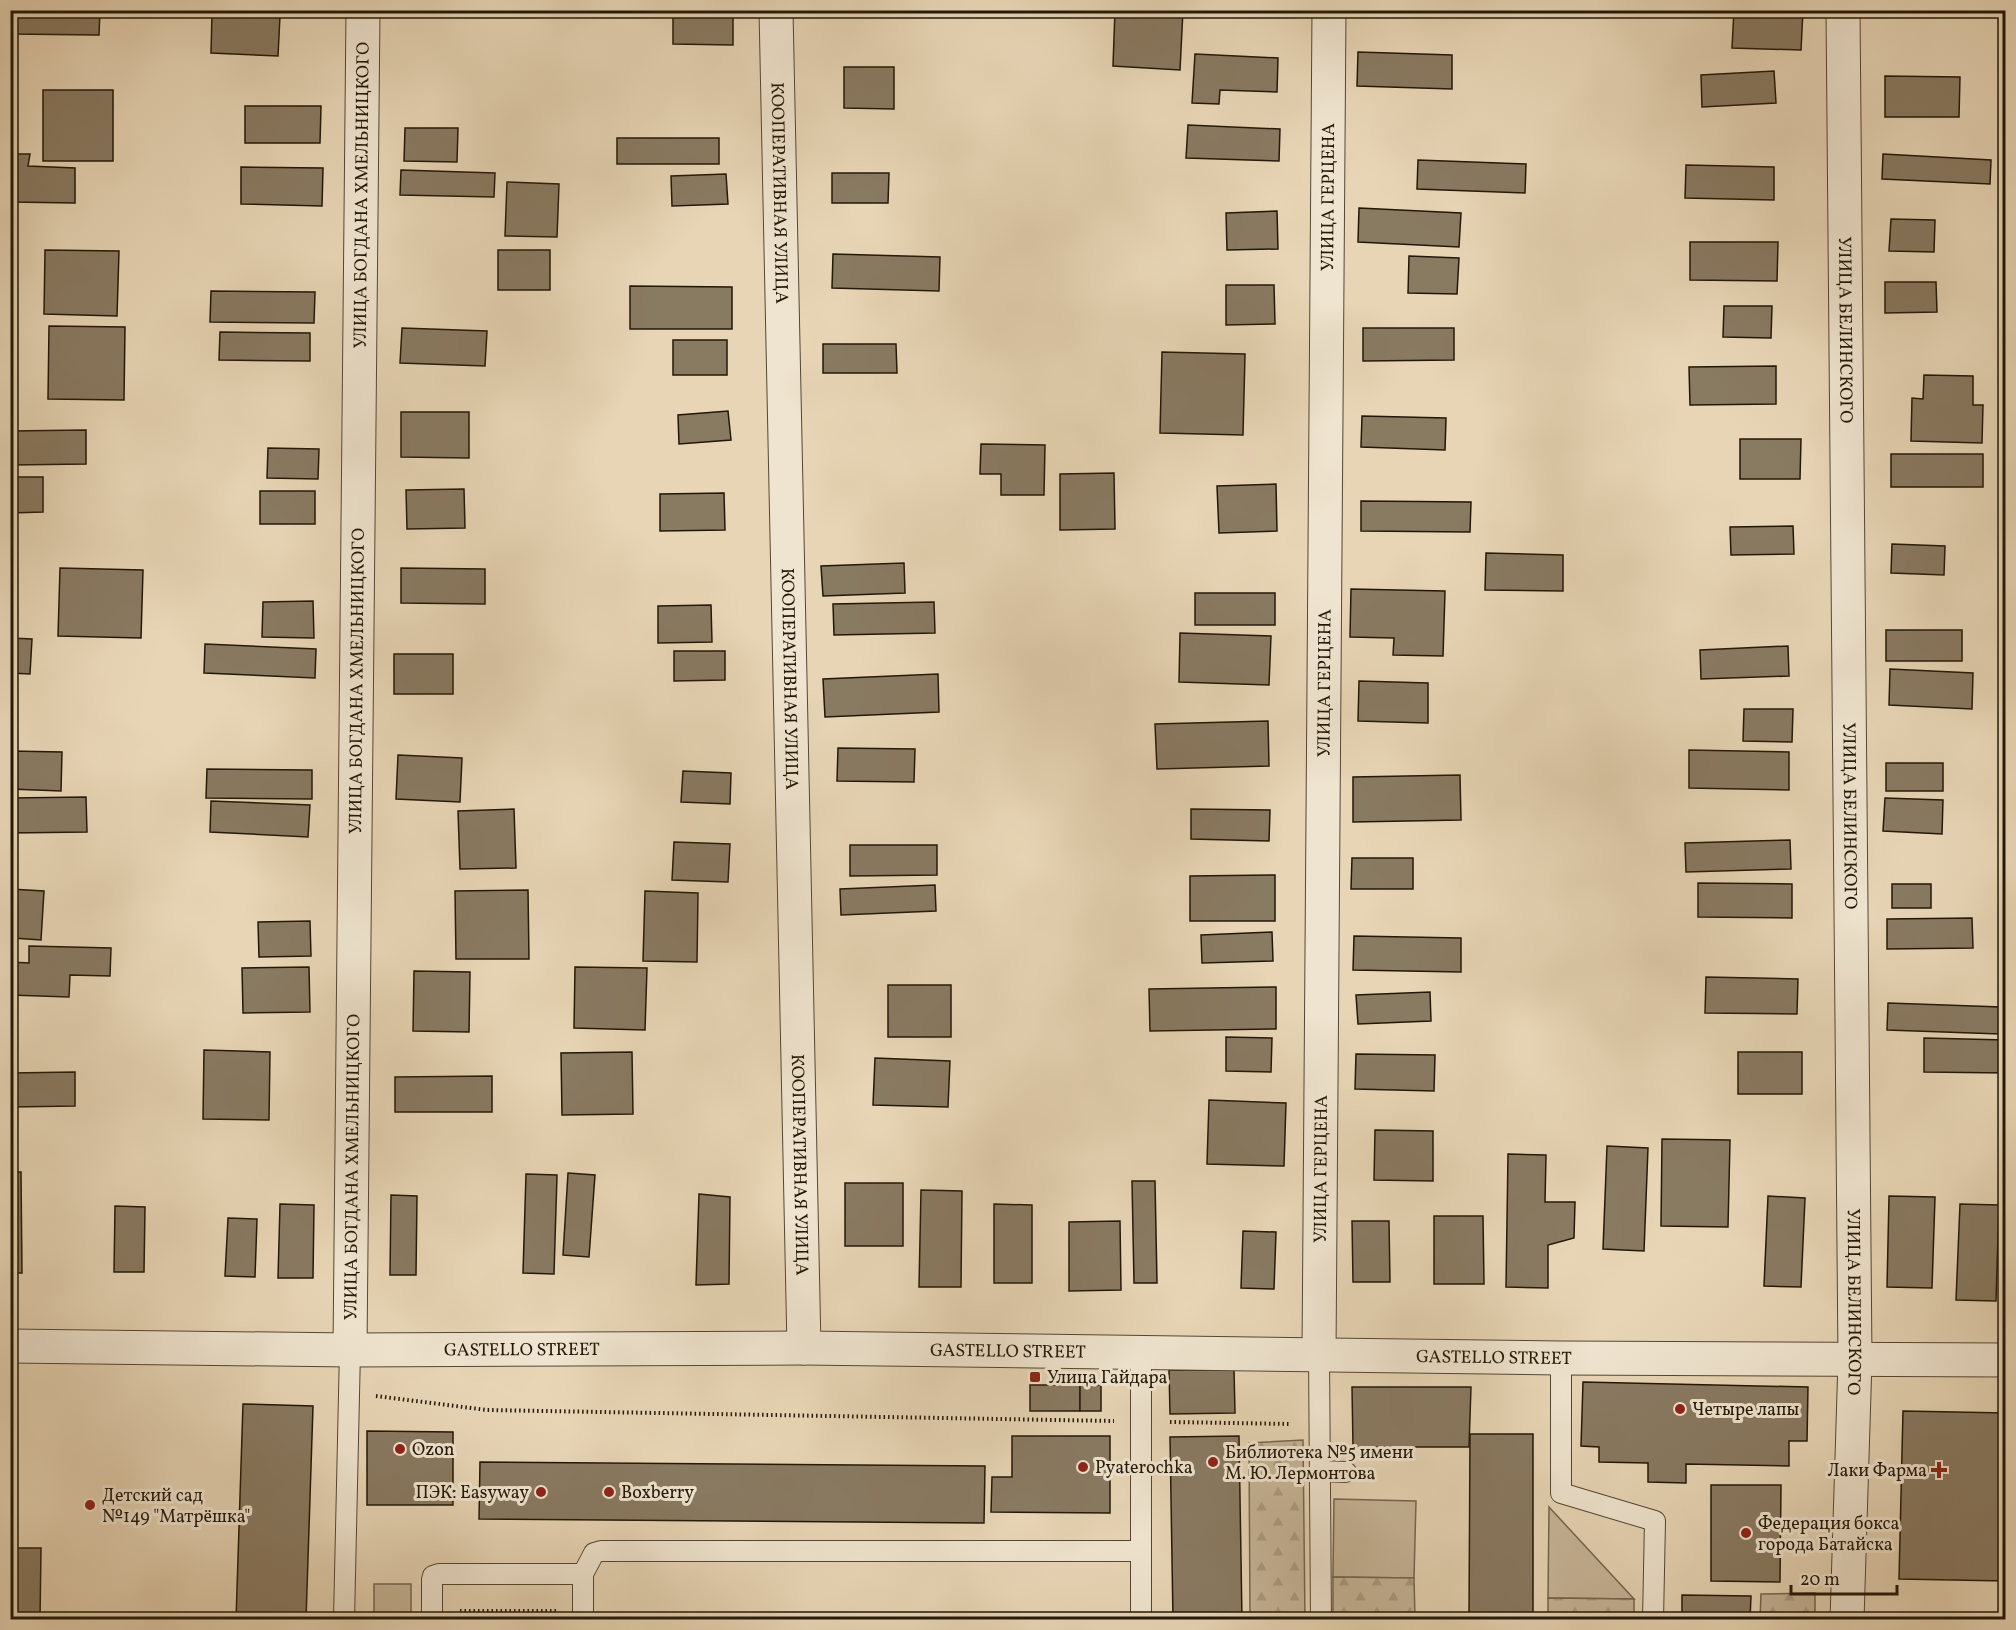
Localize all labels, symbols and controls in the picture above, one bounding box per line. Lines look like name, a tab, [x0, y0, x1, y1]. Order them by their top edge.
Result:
street label: УЛИЦА БОГДАНА ХМЕЛЬНИЦКОГО	[349, 42, 377, 348]
street label: КООПЕРАТИВНАЯ УЛИЦА	[764, 82, 793, 304]
street label: УЛИЦА ГЕРЦЕНА	[1316, 123, 1342, 271]
street label: УЛИЦА БЕЛИНСКОГО	[1831, 236, 1858, 424]
street label: УЛИЦА БОГДАНА ХМЕЛЬНИЦКОГО	[344, 528, 372, 834]
street label: КООПЕРАТИВНАЯ УЛИЦА	[774, 568, 803, 790]
street label: УЛИЦА ГЕРЦЕНА	[1312, 609, 1339, 757]
street label: УЛИЦА БЕЛИНСКОГО	[1835, 722, 1862, 910]
street label: УЛИЦА БОГДАНА ХМЕЛЬНИЦКОГО	[339, 1014, 367, 1320]
street label: КООПЕРАТИВНАЯ УЛИЦА	[784, 1054, 813, 1276]
street label: УЛИЦА ГЕРЦЕНА	[1309, 1095, 1335, 1243]
street label: УЛИЦА БЕЛИНСКОГО	[1840, 1208, 1866, 1396]
street label: GASTELLO STREET	[444, 1338, 600, 1364]
street label: GASTELLO STREET	[930, 1339, 1086, 1366]
street label: GASTELLO STREET	[1416, 1345, 1572, 1372]
place label: Улица Гайдара	[1047, 1366, 1168, 1391]
marker: Улица Гайдара	[1028, 1370, 1042, 1384]
place label: Четыре лапы	[1692, 1398, 1799, 1423]
marker: Четыре лапы	[1673, 1402, 1687, 1416]
place label: Ozon	[412, 1438, 455, 1463]
place label: Библиотека №5 имени М. Ю. Лермонтова	[1225, 1441, 1414, 1487]
marker: Ozon	[393, 1442, 407, 1456]
marker: Библиотека №5 имени М. Ю. Лермонтова	[1206, 1455, 1220, 1469]
place label: Pyaterochka	[1095, 1456, 1193, 1481]
place label: Лаки Фарма	[1827, 1459, 1927, 1484]
marker: Pyaterochka	[1076, 1460, 1090, 1474]
marker: Лаки Фарма	[1932, 1463, 1946, 1477]
place label: ПЭК: Easyway	[416, 1481, 529, 1506]
place label: Boxberry	[621, 1481, 694, 1506]
place label: Детский сад №149 "Матрёшка"	[102, 1484, 251, 1530]
marker: ПЭК: Easyway	[534, 1485, 548, 1499]
marker: Boxberry	[602, 1485, 616, 1499]
marker: Детский сад №149 "Матрёшка"	[83, 1498, 97, 1512]
place label: Федерация бокса города Батайска	[1758, 1512, 1900, 1558]
marker: Федерация бокса города Батайска	[1739, 1526, 1753, 1540]
scale bar	[1791, 1558, 1898, 1596]
text: 20 m	[1800, 1568, 1840, 1593]

